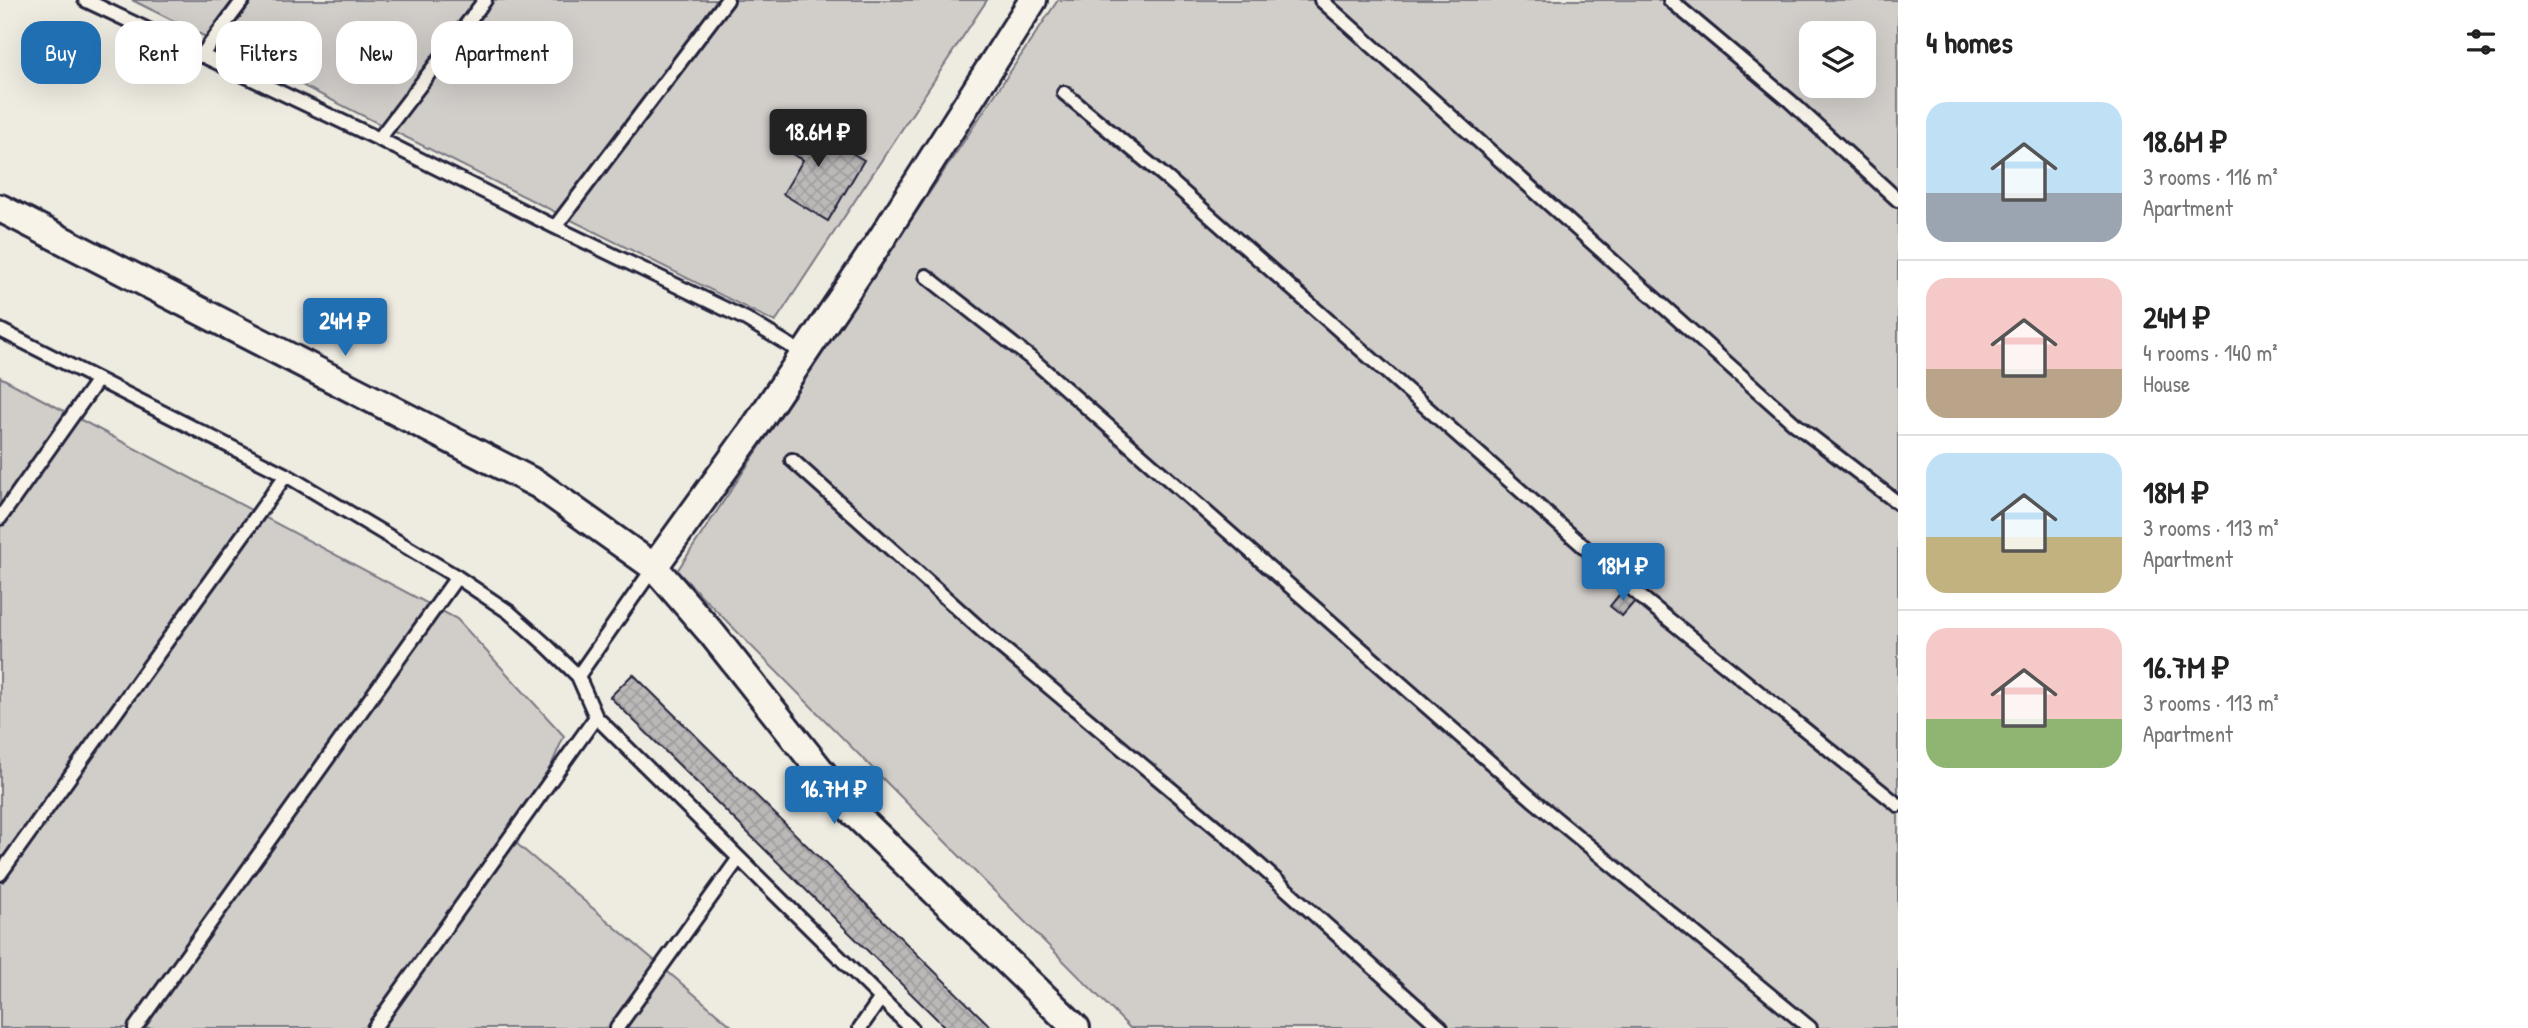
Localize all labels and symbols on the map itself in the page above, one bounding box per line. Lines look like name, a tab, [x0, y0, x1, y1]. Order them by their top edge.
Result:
pin: 18.6M ₽	[753, 110, 883, 169]
pin: 24M ₽	[296, 298, 394, 358]
pin: 18M ₽	[1574, 544, 1672, 603]
pin: 16.7M ₽	[769, 766, 899, 826]

